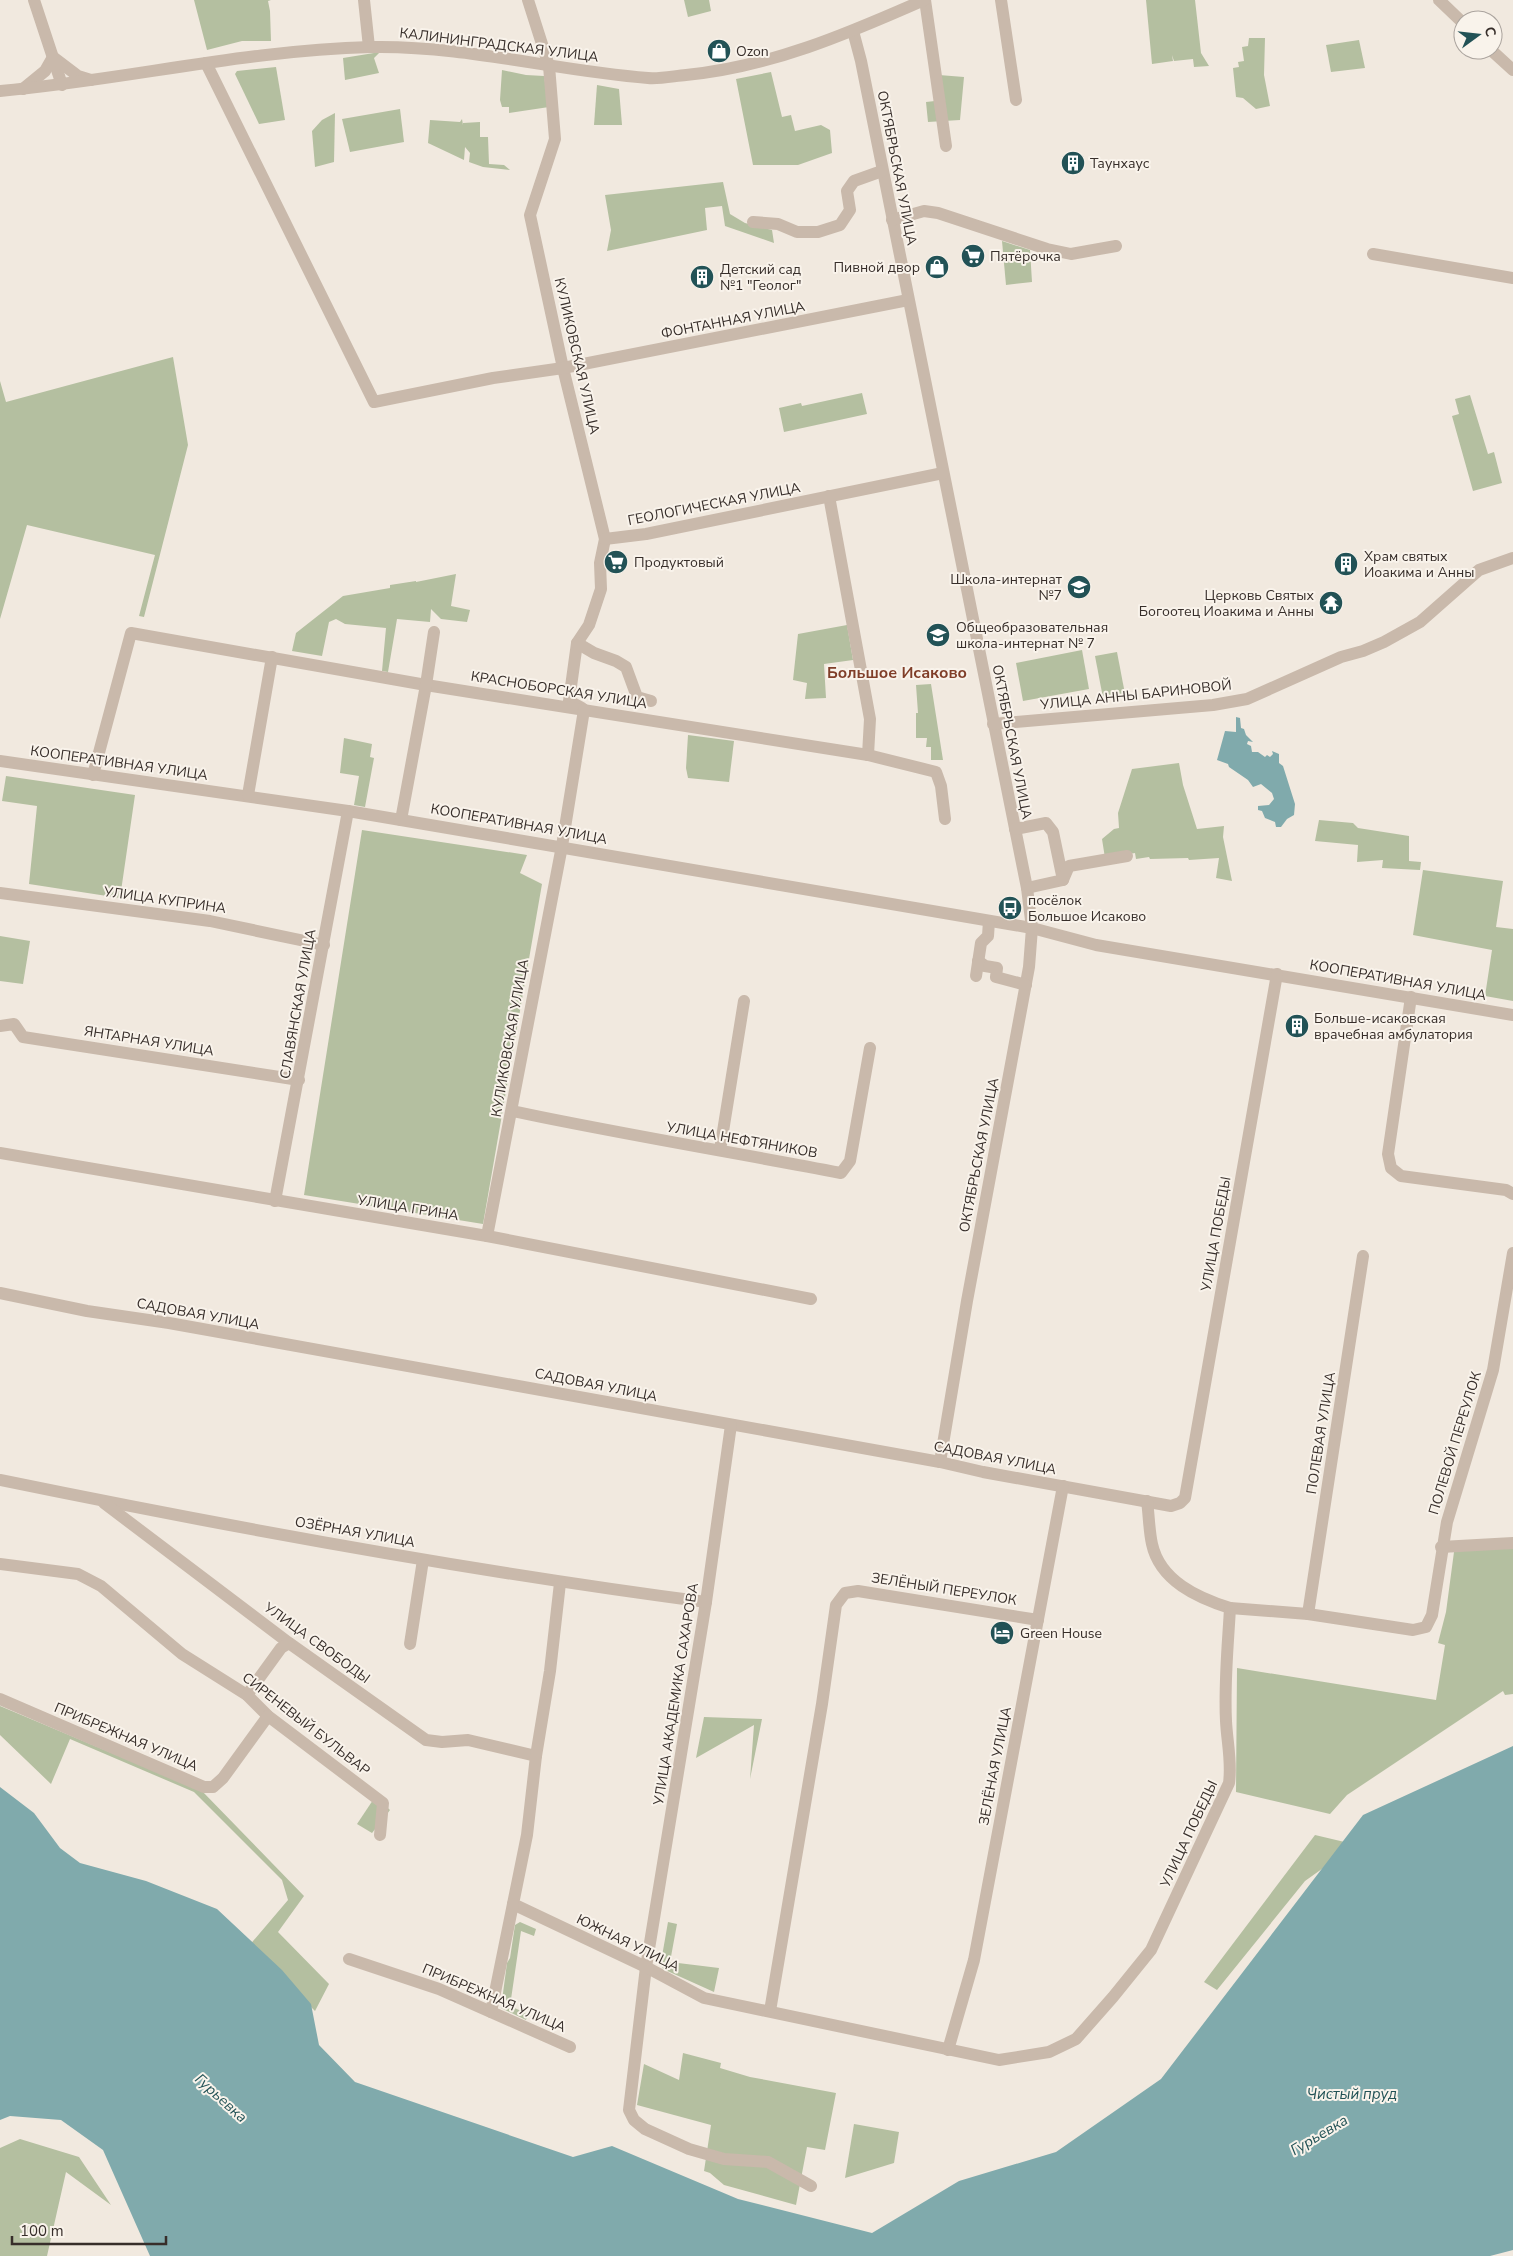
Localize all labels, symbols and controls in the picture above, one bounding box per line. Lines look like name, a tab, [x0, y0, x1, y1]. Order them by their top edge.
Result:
north arrow	[1453, 10, 1503, 60]
street label: КАЛИНИНГРАДСКАЯ УЛИЦА	[398, 23, 600, 67]
text: С	[1480, 25, 1501, 39]
shop icon: Ozon	[706, 38, 732, 64]
place label: Ozon	[736, 42, 769, 61]
street label: ОКТЯБРЬСКАЯ УЛИЦА	[873, 89, 921, 247]
building icon: Таунхаус	[1060, 150, 1086, 176]
place label: Таунхаус	[1090, 154, 1150, 173]
supermarket icon: Пятёрочка	[960, 243, 986, 269]
place label: Пятёрочка	[990, 247, 1061, 266]
shop icon: Пивной двор	[924, 254, 950, 280]
place label: Пивной двор	[833, 258, 920, 277]
place label: Детский сад №1 "Геолог"	[720, 260, 801, 295]
building icon: Детский сад №1 "Геолог"	[689, 264, 715, 290]
street label: КУЛИКОВСКАЯ УЛИЦА	[550, 276, 604, 436]
street label: ФОНТАННАЯ УЛИЦА	[659, 297, 807, 343]
street label: ГЕОЛОГИЧЕСКАЯ УЛИЦА	[626, 478, 802, 530]
place label: Храм святых Иоакима и Анны	[1364, 547, 1474, 582]
supermarket icon: Продуктовый	[603, 549, 629, 575]
building icon: Храм святых Иоакима и Анны	[1333, 551, 1359, 577]
place label: Продуктовый	[634, 553, 724, 572]
place label: Школа-интернат №7	[950, 570, 1063, 605]
school or university icon: Школа-интернат №7	[1066, 574, 1092, 600]
place label: Церковь Святых Богоотец Иоакима и Анны	[1139, 586, 1315, 621]
temple icon: Церковь Святых Богоотец Иоакима и Анны	[1318, 590, 1344, 616]
place label: Общеобразовательная школа-интернат № 7	[956, 618, 1108, 653]
school or university icon: Общеобразовательная школа-интернат № 7	[925, 622, 951, 648]
district label: Большое Исаково	[827, 662, 967, 684]
street label: ОКТЯБРЬСКАЯ УЛИЦА	[988, 663, 1036, 821]
street label: КРАСНОБОРСКАЯ УЛИЦА	[469, 667, 649, 713]
street label: УЛИЦА АННЫ БАРИНОВОЙ	[1038, 676, 1233, 715]
street label: КООПЕРАТИВНАЯ УЛИЦА	[29, 741, 209, 785]
street label: КООПЕРАТИВНАЯ УЛИЦА	[429, 799, 609, 849]
street label: УЛИЦА КУПРИНА	[102, 882, 227, 918]
place label: посёлок Большое Исаково	[1028, 891, 1146, 926]
bus stop icon: посёлок Большое Исаково	[997, 895, 1023, 921]
street label: СЛАВЯНСКАЯ УЛИЦА	[275, 928, 321, 1080]
street label: КООПЕРАТИВНАЯ УЛИЦА	[1308, 955, 1488, 1005]
street label: КУЛИКОВСКАЯ УЛИЦА	[487, 957, 533, 1119]
place label: Больше-исаковская врачебная амбулатория	[1314, 1009, 1473, 1044]
building icon: Больше-исаковская врачебная амбулатория	[1284, 1013, 1310, 1039]
street label: ЯНТАРНАЯ УЛИЦА	[83, 1021, 215, 1061]
street label: ОКТЯБРЬСКАЯ УЛИЦА	[955, 1076, 1003, 1234]
street label: УЛИЦА НЕФТЯНИКОВ	[664, 1117, 819, 1163]
street label: УЛИЦА ПОБЕДЫ	[1196, 1175, 1235, 1294]
street label: УЛИЦА ГРИНА	[355, 1190, 460, 1225]
street label: САДОВАЯ УЛИЦА	[135, 1294, 261, 1334]
street label: САДОВАЯ УЛИЦА	[533, 1364, 659, 1406]
street label: ПОЛЕВОЙ ПЕРЕУЛОК	[1424, 1369, 1486, 1517]
street label: ПОЛЕВАЯ УЛИЦА	[1302, 1371, 1340, 1495]
street label: САДОВАЯ УЛИЦА	[932, 1437, 1058, 1479]
street label: ОЗЁРНАЯ УЛИЦА	[293, 1512, 417, 1552]
street label: ЗЕЛЁНЫЙ ПЕРЕУЛОК	[870, 1568, 1018, 1610]
street label: УЛИЦА АКАДЕМИКА САХАРОВА	[649, 1581, 703, 1808]
street label: УЛИЦА СВОБОДЫ	[259, 1597, 374, 1688]
hotel icon: Green House	[989, 1620, 1015, 1646]
place label: Green House	[1020, 1624, 1102, 1643]
street label: СИРЕНЕВЫЙ БУЛЬВАР	[238, 1668, 374, 1780]
street label: ПРИБРЕЖНАЯ УЛИЦА	[51, 1698, 201, 1776]
street label: ЗЕЛЁНАЯ УЛИЦА	[974, 1705, 1016, 1827]
street label: УЛИЦА ПОБЕДЫ	[1155, 1777, 1222, 1892]
street label: ЮЖНАЯ УЛИЦА	[573, 1910, 683, 1976]
street label: ПРИБРЕЖНАЯ УЛИЦА	[419, 1959, 569, 2037]
water label: Гурьевка	[191, 2069, 251, 2127]
water label: Чистый пруд	[1307, 2084, 1397, 2104]
water label: Гурьевка	[1286, 2110, 1352, 2160]
scale bar	[12, 2214, 166, 2246]
text: 100 m	[20, 2221, 64, 2241]

